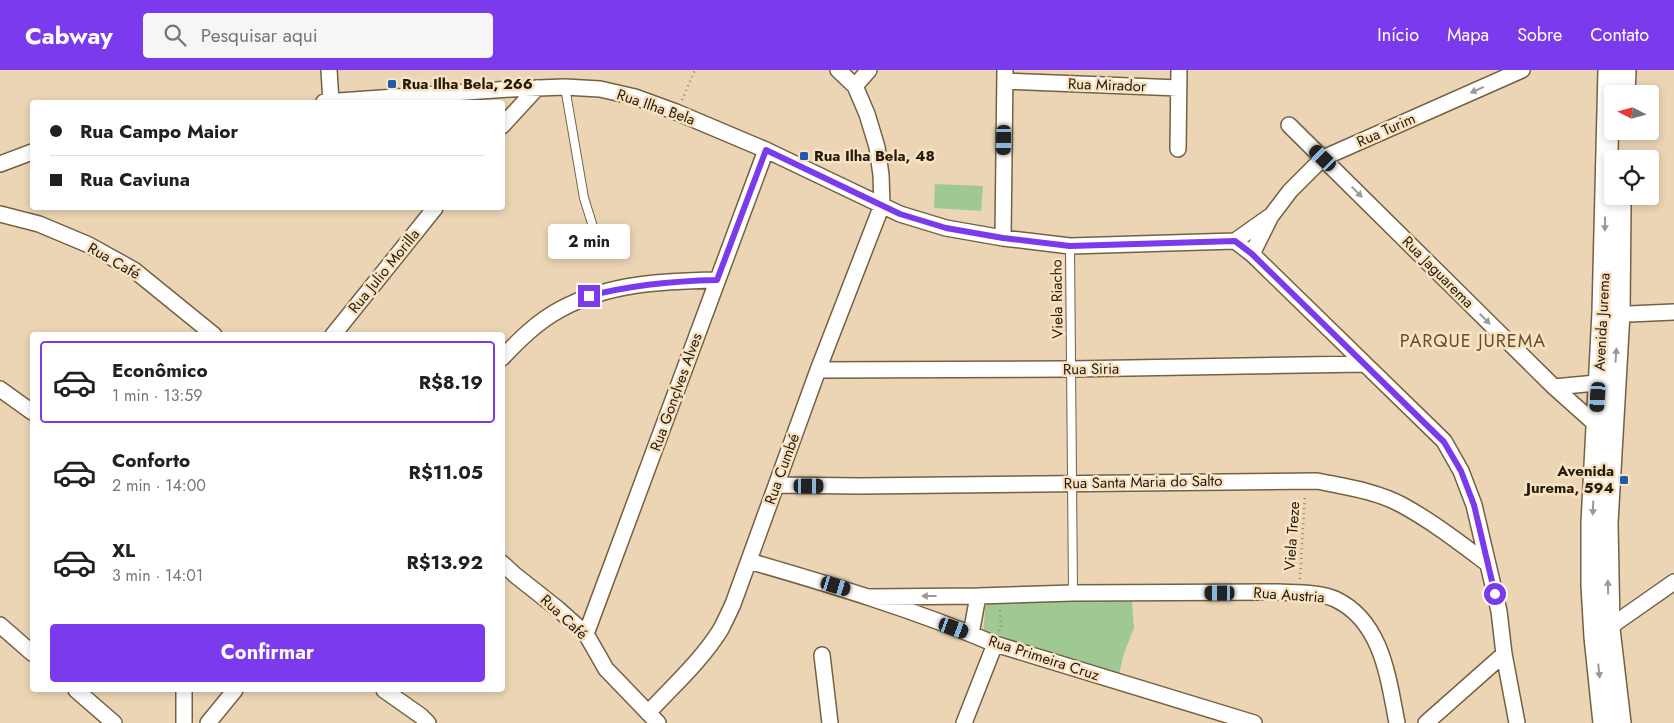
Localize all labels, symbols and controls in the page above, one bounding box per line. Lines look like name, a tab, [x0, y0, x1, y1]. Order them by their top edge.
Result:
search box	[143, 13, 493, 58]
text: Cabway	[25, 18, 113, 53]
icon: search	[161, 21, 189, 49]
text: Pesquisar aqui	[201, 22, 318, 49]
text: Início	[1377, 22, 1419, 48]
text: Mapa	[1447, 22, 1489, 48]
text: Sobre	[1517, 22, 1562, 48]
text: Contato	[1590, 22, 1649, 48]
place label: Rua Ilha Bela, 266	[402, 73, 533, 95]
street label: Rua Mirador	[1067, 73, 1147, 97]
marker: Rua Ilha Bela, 266	[386, 78, 398, 90]
street label: Rua Ilha Bela	[614, 83, 698, 131]
north arrow	[1604, 85, 1659, 140]
map controls	[1604, 85, 1659, 205]
one-way arrow	[1470, 86, 1484, 94]
street label: Rua Turim	[1353, 107, 1419, 153]
text: Rua Campo Maior	[80, 118, 238, 145]
car	[996, 125, 1011, 155]
car	[1307, 142, 1339, 174]
place label: Rua Ilha Bela, 48	[814, 145, 935, 167]
marker: Rua Ilha Bela, 48	[798, 150, 810, 162]
button: locate	[1604, 150, 1659, 205]
text: Rua Caviuna	[80, 166, 190, 193]
one-way arrow	[1351, 186, 1363, 198]
one-way arrow	[1601, 216, 1609, 232]
street label: Rua Julio Morilla	[343, 224, 425, 318]
callout: 2 min	[548, 224, 630, 258]
text: 2 min	[568, 230, 610, 253]
street label: Rua Jaguarema	[1397, 231, 1479, 313]
street label: Rua Café	[84, 237, 145, 285]
street label: Viela Riacho	[1045, 259, 1069, 339]
street label: Avenida Jurema	[1588, 272, 1616, 372]
route end	[578, 285, 600, 307]
one-way arrow	[1479, 313, 1491, 325]
district label: PARQUE JUREMA	[1400, 328, 1546, 354]
street label: Rua Gonçlves Alves	[644, 330, 708, 454]
one-way arrow	[1612, 347, 1620, 363]
text: Econômico	[112, 357, 208, 384]
street label: Rua Siria	[1063, 358, 1119, 380]
icon: car	[52, 360, 97, 405]
text: R$8.19	[419, 369, 483, 396]
car	[1589, 382, 1606, 412]
text: 1 min · 13:59	[112, 384, 202, 407]
street label: Rua Cumbé	[759, 430, 805, 508]
text: Conforto	[112, 447, 190, 474]
icon: car	[52, 450, 97, 495]
text: R$11.05	[409, 459, 483, 486]
place label: Avenida Jurema, 594	[1523, 460, 1614, 499]
street label: Rua Santa Maria do Salto	[1063, 470, 1223, 494]
text: 2 min · 14:00	[112, 474, 206, 497]
marker: Avenida Jurema, 594	[1618, 474, 1630, 486]
car	[794, 479, 824, 494]
street label: Viela Treze	[1279, 500, 1305, 571]
one-way arrow	[1589, 501, 1597, 517]
text: XL	[112, 537, 135, 564]
icon: car	[52, 540, 97, 585]
text: R$13.92	[406, 549, 483, 576]
text: 3 min · 14:01	[112, 564, 203, 587]
car	[819, 574, 852, 598]
one-way arrow	[1604, 579, 1612, 595]
street label: Rua Austria	[1253, 582, 1325, 608]
route start	[1484, 583, 1506, 605]
car	[1205, 586, 1235, 601]
street label: Rua Café	[535, 589, 593, 645]
one-way arrow	[921, 592, 937, 600]
car	[937, 616, 970, 640]
button: Confirmar	[50, 624, 485, 682]
street label: Rua Primeira Cruz	[986, 630, 1102, 686]
one-way arrow	[1595, 663, 1603, 679]

